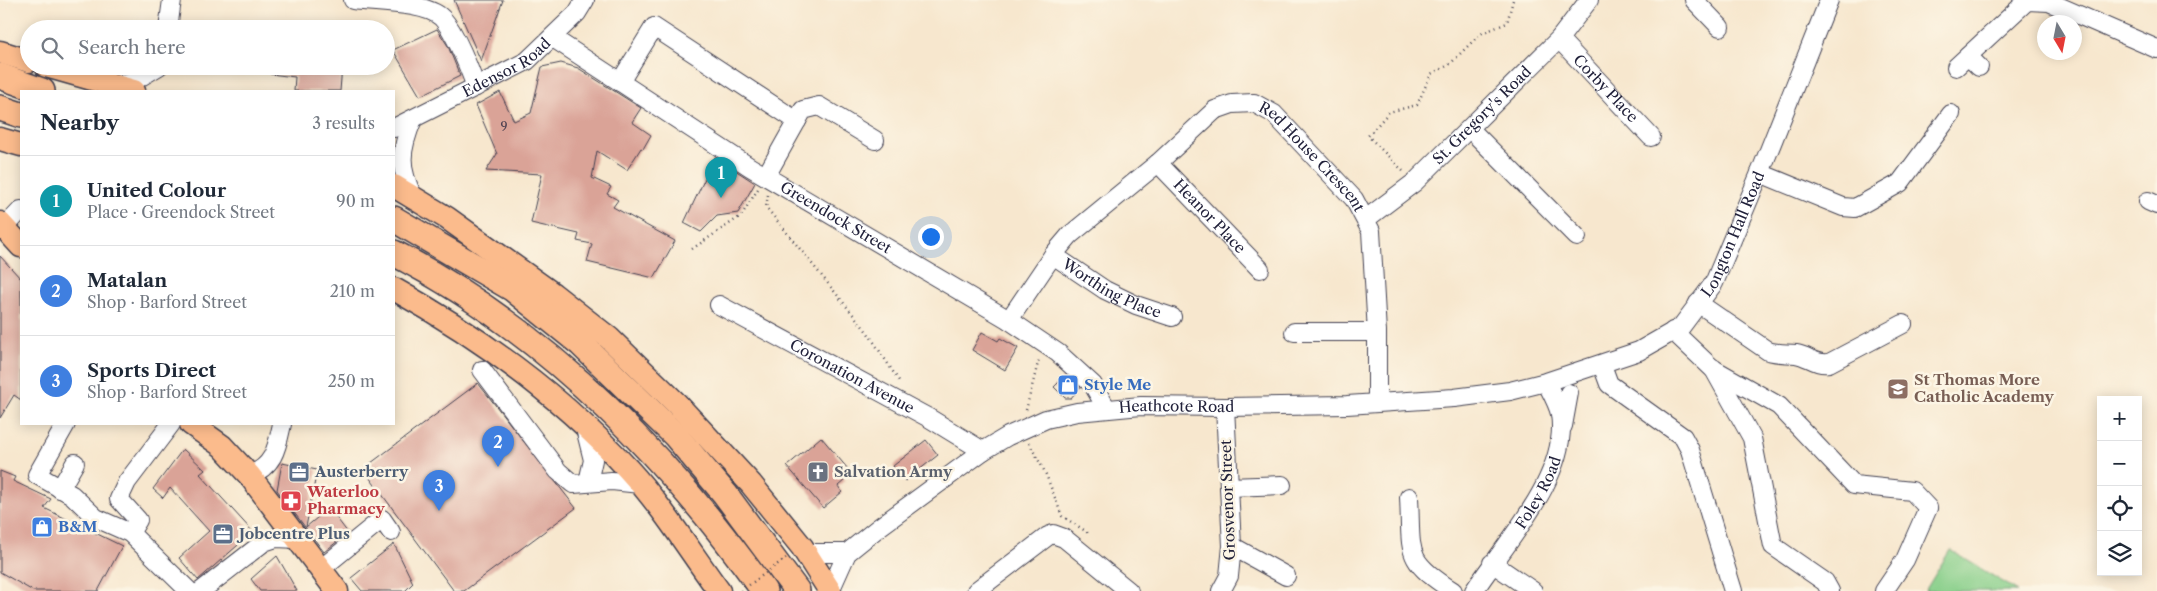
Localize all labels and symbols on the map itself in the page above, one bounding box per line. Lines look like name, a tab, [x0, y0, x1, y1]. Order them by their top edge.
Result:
north arrow	[2037, 15, 2082, 60]
street label: Edensor Road	[459, 34, 554, 101]
street label: Corby Place	[1569, 50, 1642, 126]
street label: St. Gregory's Road	[1428, 62, 1535, 168]
street label: Red House Crescent	[1256, 97, 1369, 215]
house number: 9	[500, 119, 508, 134]
pin: 1	[705, 157, 737, 198]
street label: Longton Hall Road	[1697, 169, 1769, 301]
street label: Heanor Place	[1170, 175, 1250, 257]
street label: Greendock Street	[777, 177, 895, 258]
your location	[918, 224, 944, 250]
street label: Worthing Place	[1058, 253, 1164, 322]
street label: Coronation Avenue	[787, 335, 918, 417]
place label: St Thomas More Catholic Academy	[1914, 370, 2055, 406]
shop icon: Style Me	[1056, 373, 1080, 397]
place label: Style Me	[1084, 375, 1151, 394]
school or university icon: St Thomas More Catholic Academy	[1886, 377, 1910, 401]
street label: Heathcote Road	[1118, 396, 1234, 417]
pin: 2	[482, 426, 514, 467]
street label: Grosvenor Street	[1216, 439, 1239, 561]
street label: Foley Road	[1511, 454, 1565, 532]
office icon: Austerberry	[287, 460, 311, 484]
church icon: Salvation Army	[806, 460, 830, 484]
place label: Austerberry	[314, 462, 409, 481]
place label: Salvation Army	[834, 462, 953, 481]
pin: 3	[423, 470, 455, 511]
place label: Waterloo Pharmacy	[306, 482, 386, 518]
pharmacy icon: Waterloo Pharmacy	[279, 489, 303, 513]
shop icon: B&M	[30, 515, 54, 539]
place label: B&M	[58, 517, 97, 536]
office icon: Jobcentre Plus	[211, 522, 235, 546]
place label: Jobcentre Plus	[236, 524, 350, 543]

